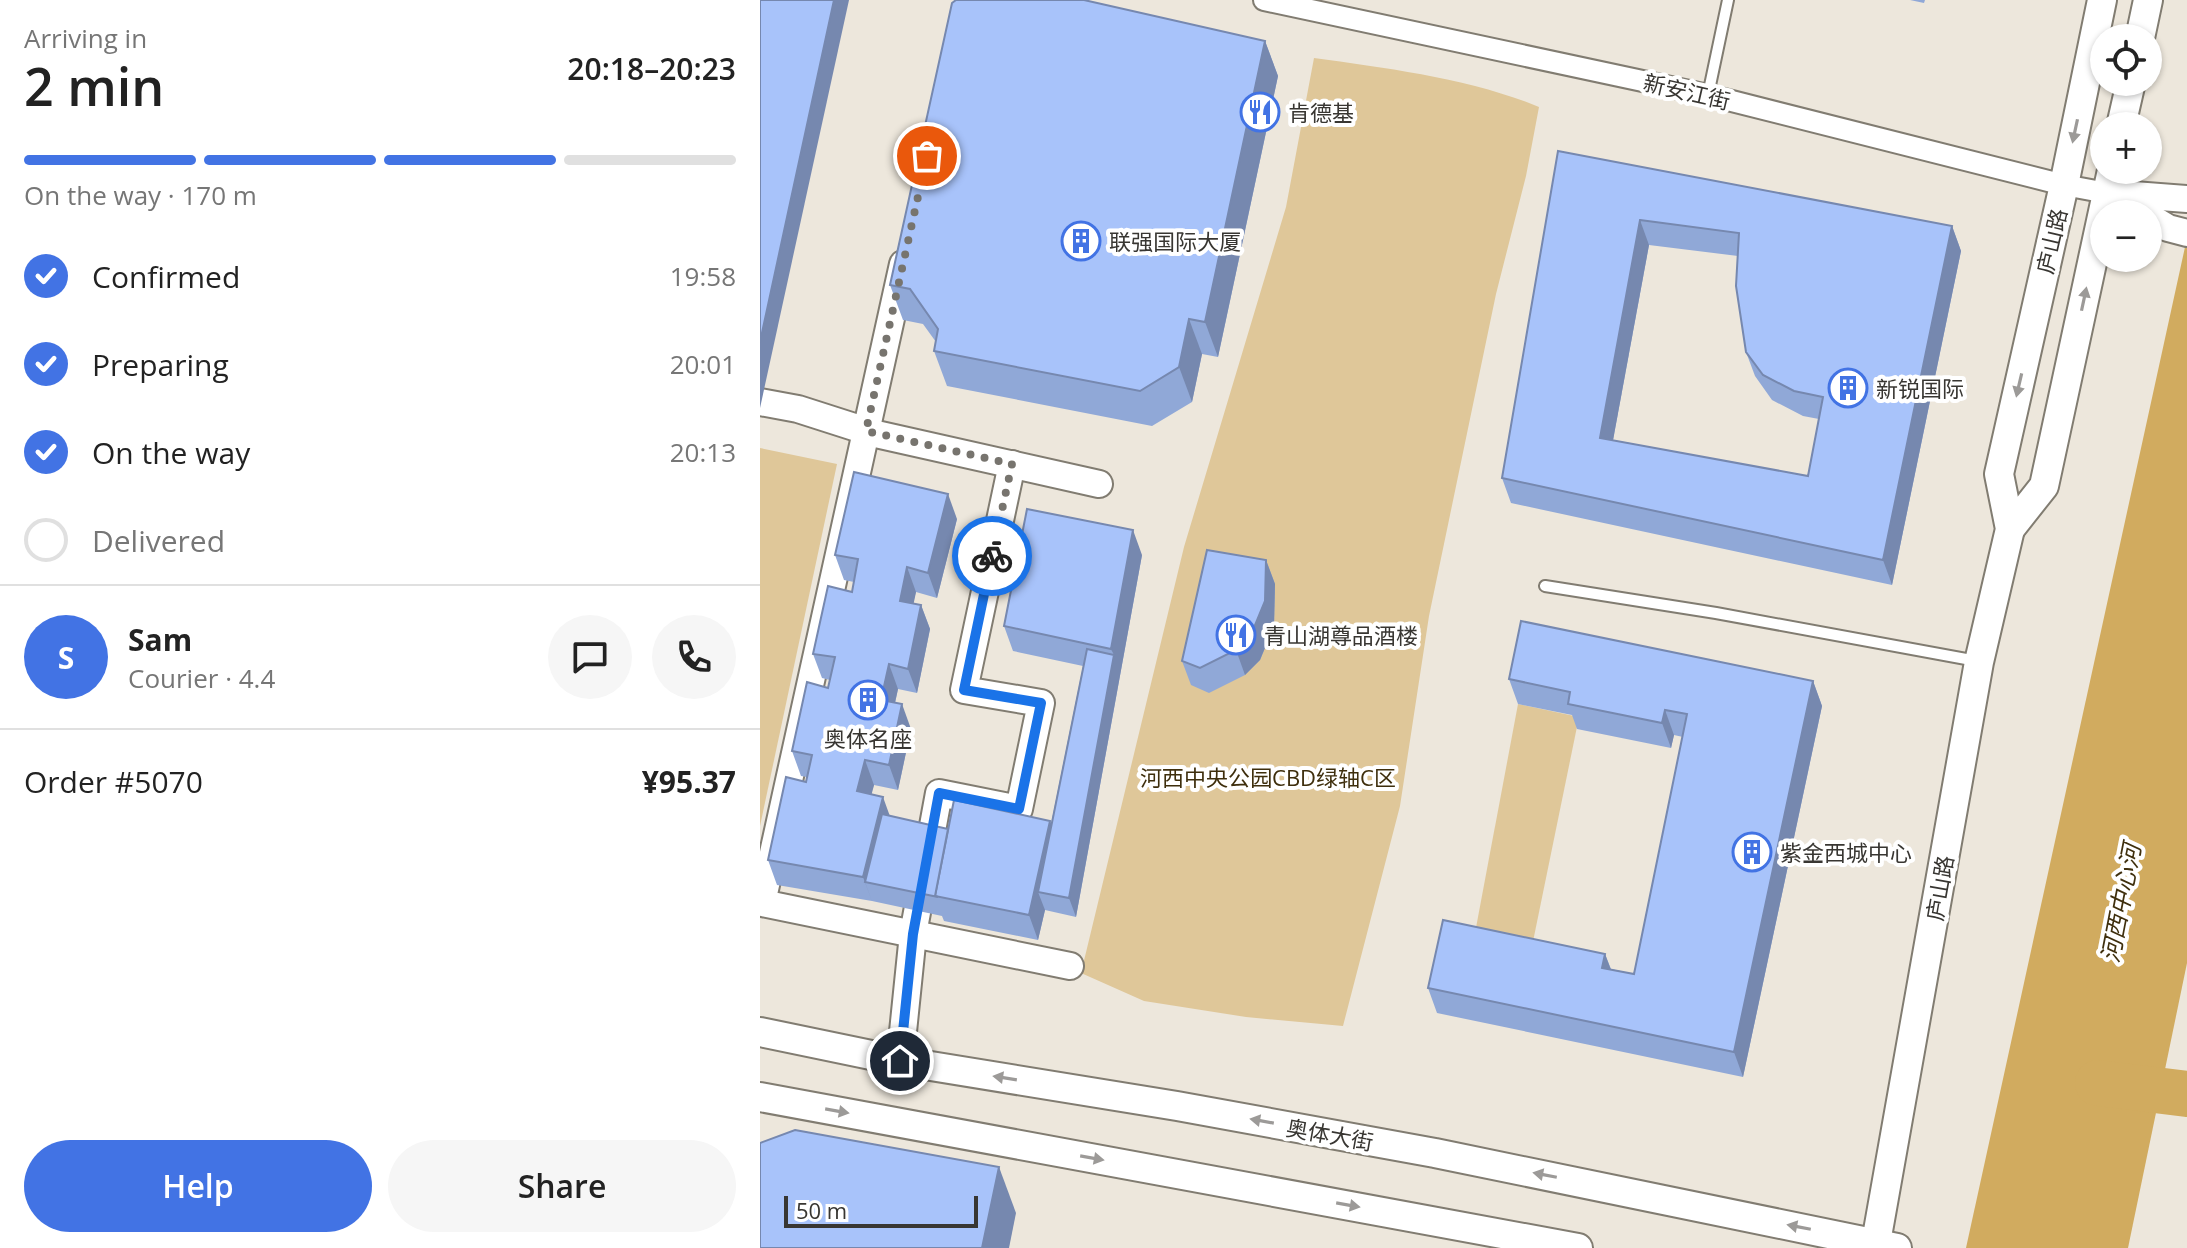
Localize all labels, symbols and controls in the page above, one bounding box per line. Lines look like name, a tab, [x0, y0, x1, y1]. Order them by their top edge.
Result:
text: Arriving in	[24, 20, 147, 56]
map controls	[2090, 24, 2162, 272]
button: locate	[2090, 24, 2162, 96]
text: 20:18–20:23	[567, 48, 736, 89]
text: 2 min	[24, 50, 164, 121]
street label: 新安江街	[1641, 66, 1733, 116]
restaurant icon: 肯德基	[1239, 91, 1281, 133]
place label: 肯德基	[1288, 97, 1354, 127]
button: +	[2090, 112, 2162, 184]
one-way arrow	[2068, 119, 2081, 144]
pin	[893, 122, 961, 190]
icon: bag	[905, 134, 949, 178]
text: On the way · 170 m	[24, 177, 257, 213]
button: −	[2090, 200, 2162, 272]
street label: 庐山路	[2029, 205, 2073, 277]
building icon: 联强国际大厦	[1060, 220, 1102, 262]
place label: 联强国际大厦	[1109, 226, 1241, 256]
icon: check	[24, 254, 68, 298]
text: Confirmed	[92, 256, 240, 297]
text: 19:58	[670, 258, 736, 294]
one-way arrow	[2078, 286, 2091, 311]
icon: check	[24, 342, 68, 386]
text: Preparing	[92, 344, 229, 385]
text: 20:01	[670, 346, 736, 382]
building icon: 新锐国际	[1827, 367, 1869, 409]
place label: 新锐国际	[1876, 373, 1964, 403]
one-way arrow	[2012, 373, 2025, 398]
icon: check	[24, 430, 68, 474]
text: On the way	[92, 432, 250, 473]
text: 20:13	[670, 434, 736, 470]
courier	[952, 516, 1032, 596]
text: Delivered	[92, 520, 225, 561]
icon: bike	[970, 534, 1014, 578]
restaurant icon: 青山湖尊品酒楼	[1215, 614, 1257, 656]
button: chat	[548, 615, 632, 699]
button: phone	[652, 615, 736, 699]
text: Sam	[128, 619, 192, 660]
place label: 青山湖尊品酒楼	[1264, 620, 1418, 650]
text: S	[58, 637, 74, 678]
text: Courier · 4.4	[128, 660, 275, 696]
building icon: 奥体名座	[847, 679, 889, 721]
place label: 奥体名座	[824, 723, 912, 753]
text: Order #5070	[24, 761, 203, 802]
text: ¥95.37	[642, 761, 736, 802]
park label: 河西中央公园CBD绿轴C区	[1140, 762, 1396, 792]
building icon: 紫金西城中心	[1731, 831, 1773, 873]
place label: 紫金西城中心	[1780, 837, 1912, 867]
water label: 河西中心河	[2092, 837, 2148, 965]
street label: 庐山路	[1918, 853, 1960, 923]
pin	[866, 1027, 934, 1095]
icon: home	[878, 1039, 922, 1083]
one-way arrow	[993, 1071, 1018, 1084]
one-way arrow	[824, 1105, 849, 1117]
street label: 奥体大街	[1284, 1112, 1376, 1156]
one-way arrow	[1249, 1115, 1274, 1127]
button: Help	[24, 1140, 372, 1232]
button: Share	[388, 1140, 736, 1232]
one-way arrow	[1080, 1153, 1105, 1165]
one-way arrow	[1532, 1169, 1557, 1181]
scale bar	[784, 1192, 978, 1228]
text: 50 m	[796, 1195, 847, 1225]
one-way arrow	[1336, 1200, 1361, 1212]
one-way arrow	[1787, 1220, 1812, 1233]

